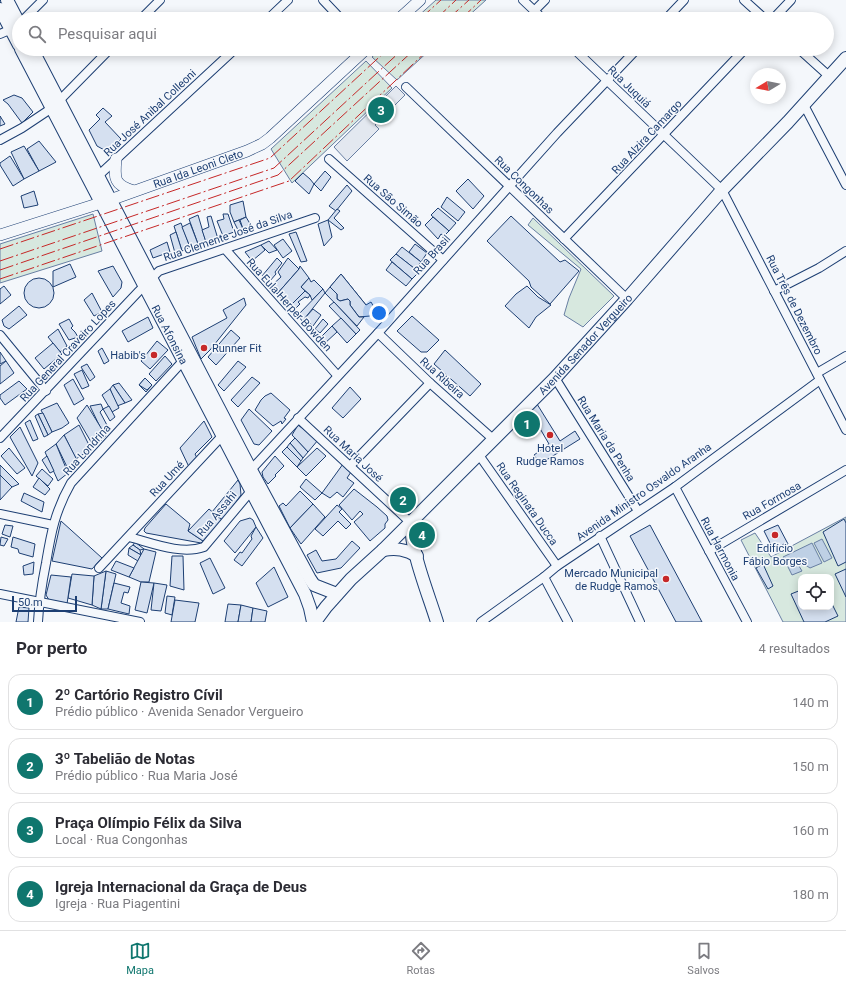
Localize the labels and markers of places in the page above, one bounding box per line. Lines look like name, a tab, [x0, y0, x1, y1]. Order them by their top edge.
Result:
pin: 3	[368, 95, 394, 125]
place label: Runner Fit	[212, 342, 262, 355]
marker: Runner Fit	[199, 343, 209, 353]
place label: Habib's	[110, 349, 146, 362]
marker: Habib's	[149, 350, 159, 360]
pin: 1	[514, 409, 540, 439]
marker: Hotel Rudge Ramos	[545, 430, 555, 440]
place label: Hotel Rudge Ramos	[516, 442, 584, 468]
pin: 2	[390, 485, 416, 515]
pin: 4	[409, 520, 435, 550]
marker: Edifício Fábio Borges	[770, 530, 780, 540]
place label: Edifício Fábio Borges	[743, 542, 807, 568]
place label: Mercado Municipal de Rudge Ramos	[564, 567, 658, 593]
marker: Mercado Municipal de Rudge Ramos	[661, 574, 671, 584]

